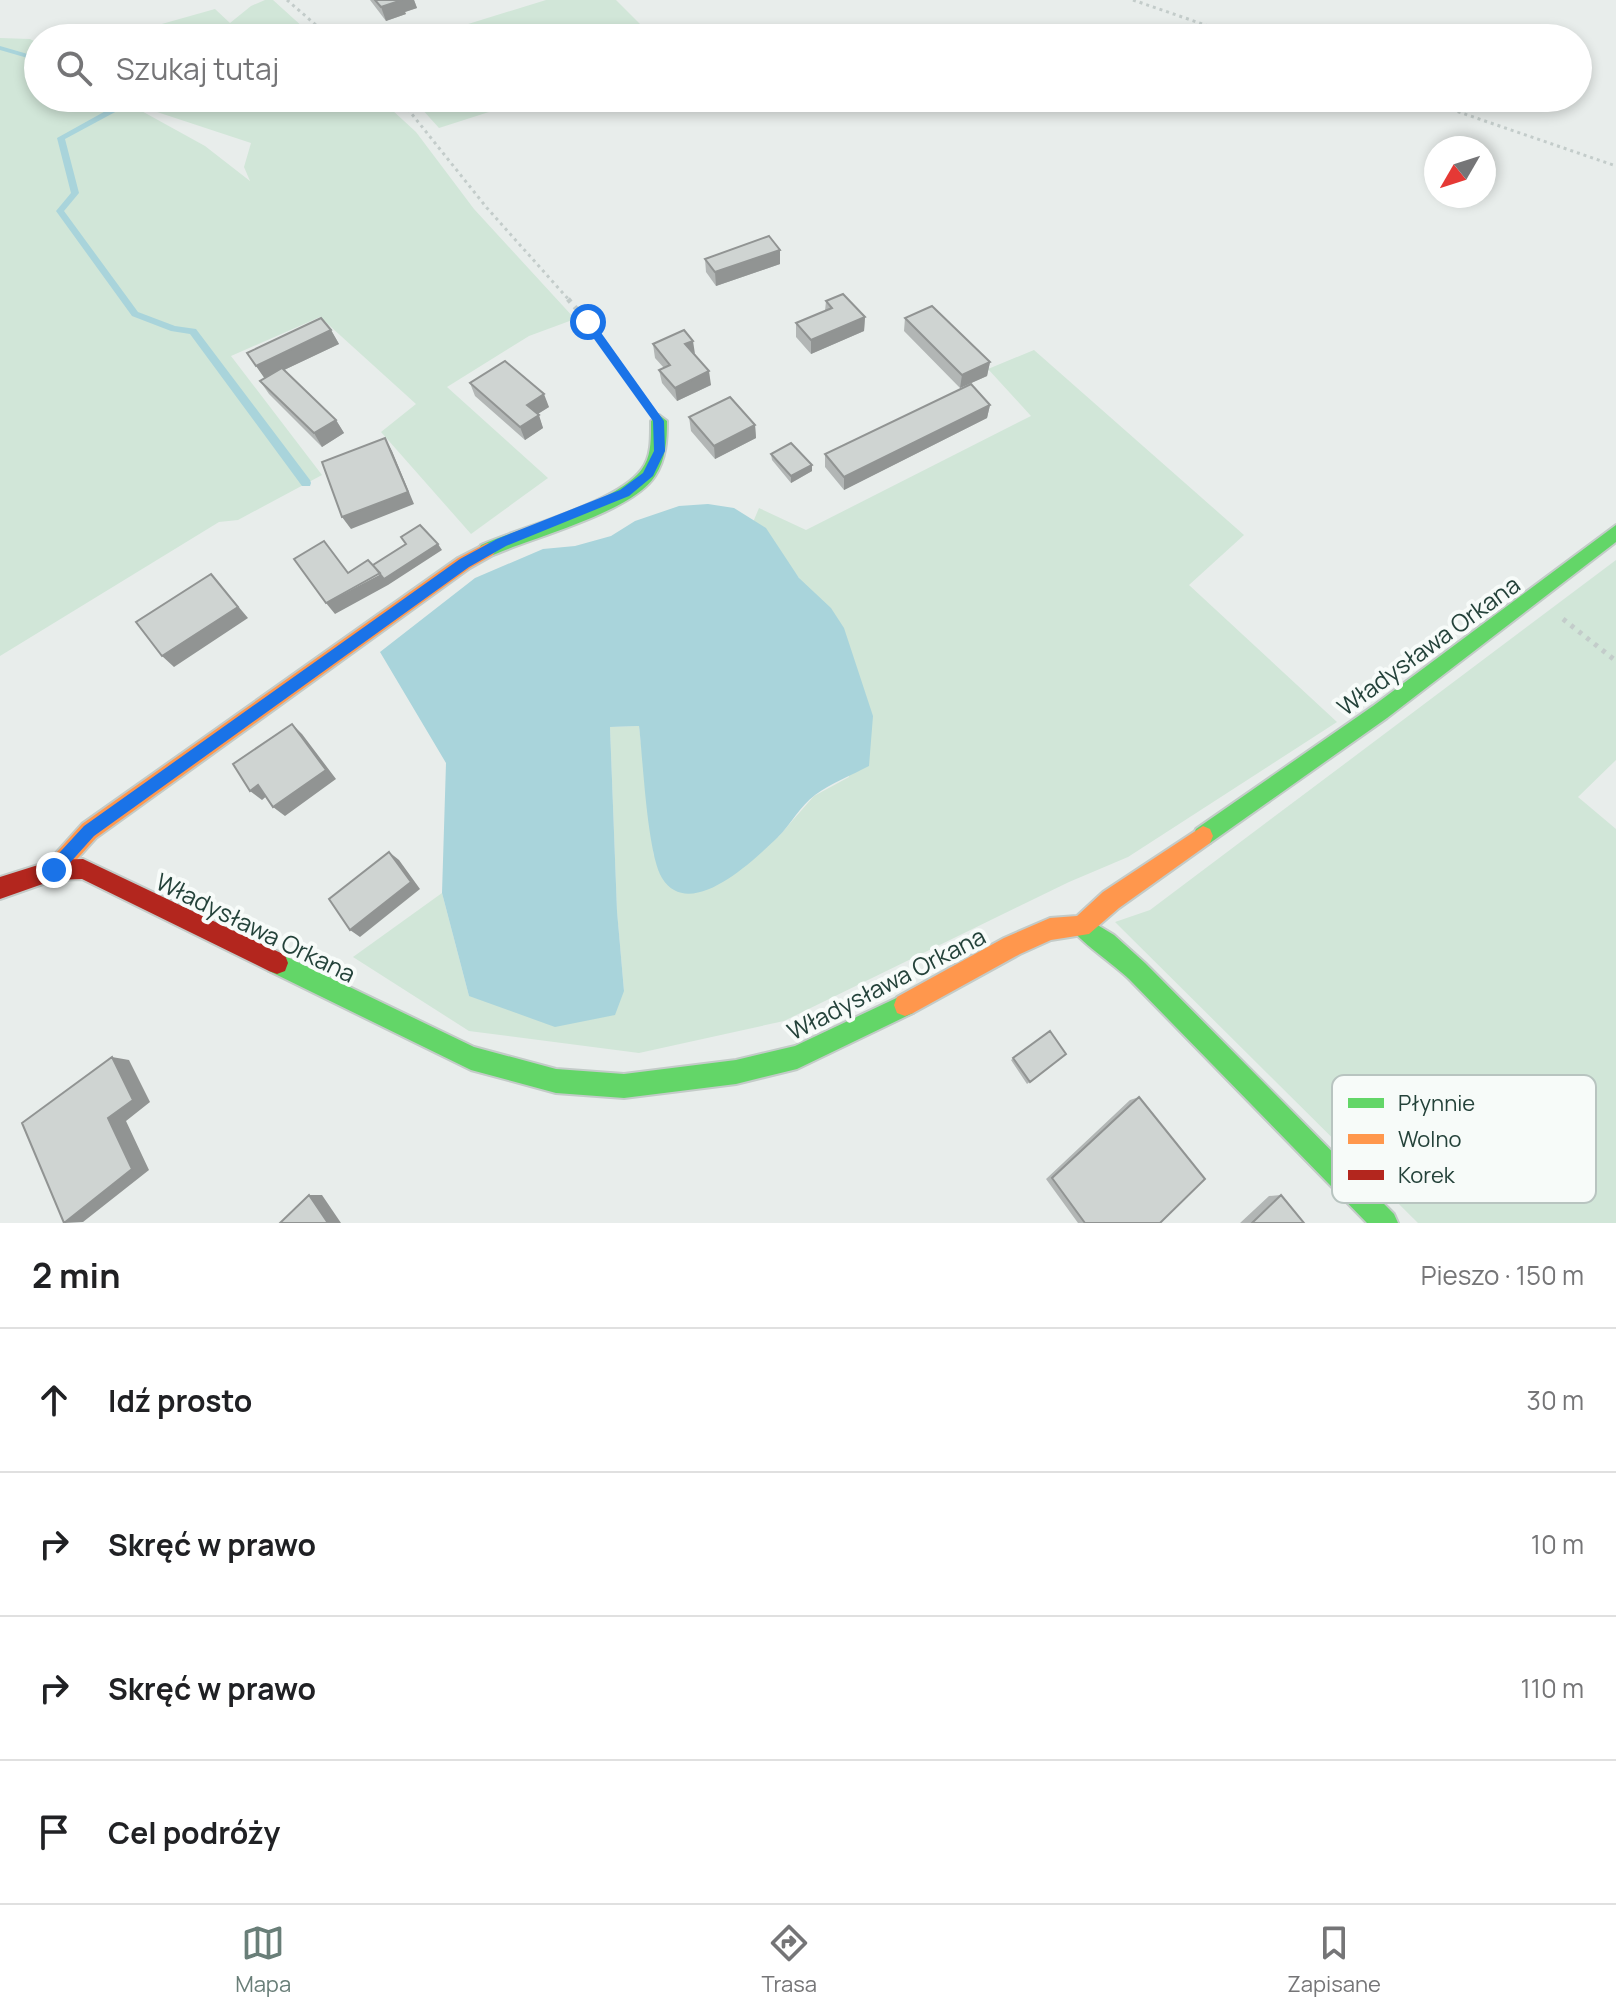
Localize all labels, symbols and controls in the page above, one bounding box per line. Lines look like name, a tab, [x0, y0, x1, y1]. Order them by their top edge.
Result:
search box	[24, 24, 1592, 112]
icon: search	[52, 46, 96, 90]
text: Szukaj tutaj	[116, 48, 279, 89]
north arrow	[1424, 136, 1496, 208]
route start	[570, 304, 606, 340]
street label: Władysława Orkana	[1330, 567, 1526, 723]
route end	[36, 852, 72, 888]
street label: Władysława Orkana	[151, 864, 361, 990]
street label: Władysława Orkana	[781, 919, 991, 1047]
legend	[1332, 1075, 1596, 1203]
text: Płynnie	[1398, 1088, 1475, 1118]
text: Wolno	[1398, 1124, 1461, 1154]
text: Korek	[1398, 1160, 1456, 1190]
text: 2 min	[32, 1252, 120, 1298]
text: Pieszo · 150 m	[1421, 1257, 1584, 1293]
icon: ahead	[32, 1378, 76, 1422]
text: Idź prosto	[108, 1380, 252, 1421]
text: 30 m	[1527, 1382, 1584, 1418]
icon: right	[32, 1522, 76, 1566]
text: Skręć w prawo	[108, 1524, 316, 1565]
text: 10 m	[1531, 1526, 1584, 1562]
icon: right	[32, 1666, 76, 1710]
text: Skręć w prawo	[108, 1668, 316, 1709]
text: 110 m	[1521, 1670, 1584, 1706]
icon: arrive	[32, 1810, 76, 1854]
text: Cel podróży	[108, 1812, 280, 1853]
tab: Mapa	[235, 1921, 291, 1999]
tab: Trasa	[761, 1921, 817, 1999]
tab: Zapisane	[1287, 1921, 1381, 1999]

